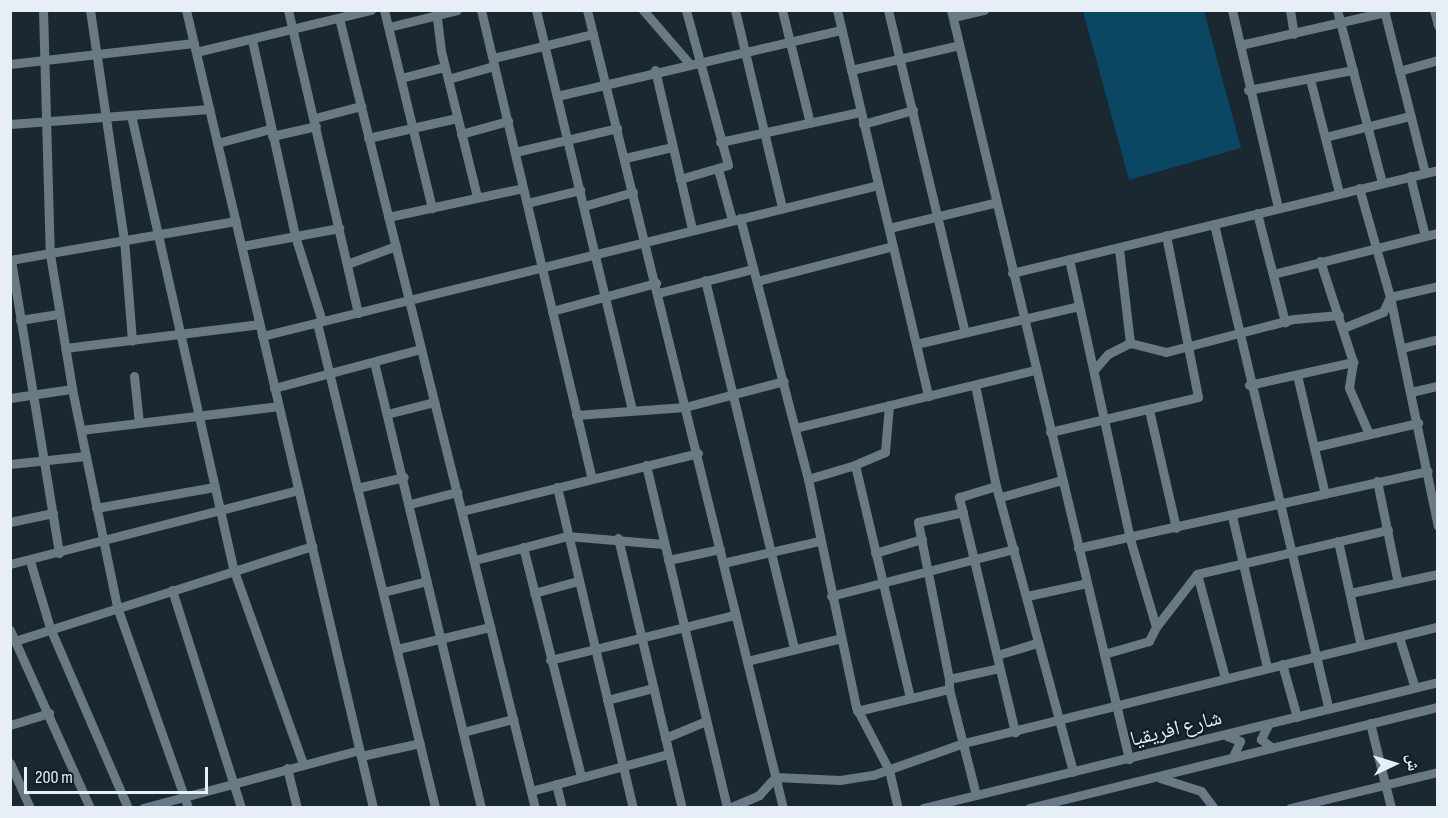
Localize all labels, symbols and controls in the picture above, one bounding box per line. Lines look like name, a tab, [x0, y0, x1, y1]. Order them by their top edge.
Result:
street label: شارع افريقيا	[1127, 705, 1225, 753]
north arrow	[1364, 734, 1424, 794]
text: ش	[1402, 754, 1423, 772]
scale bar	[27, 755, 212, 793]
text: 200 m	[35, 767, 73, 788]

